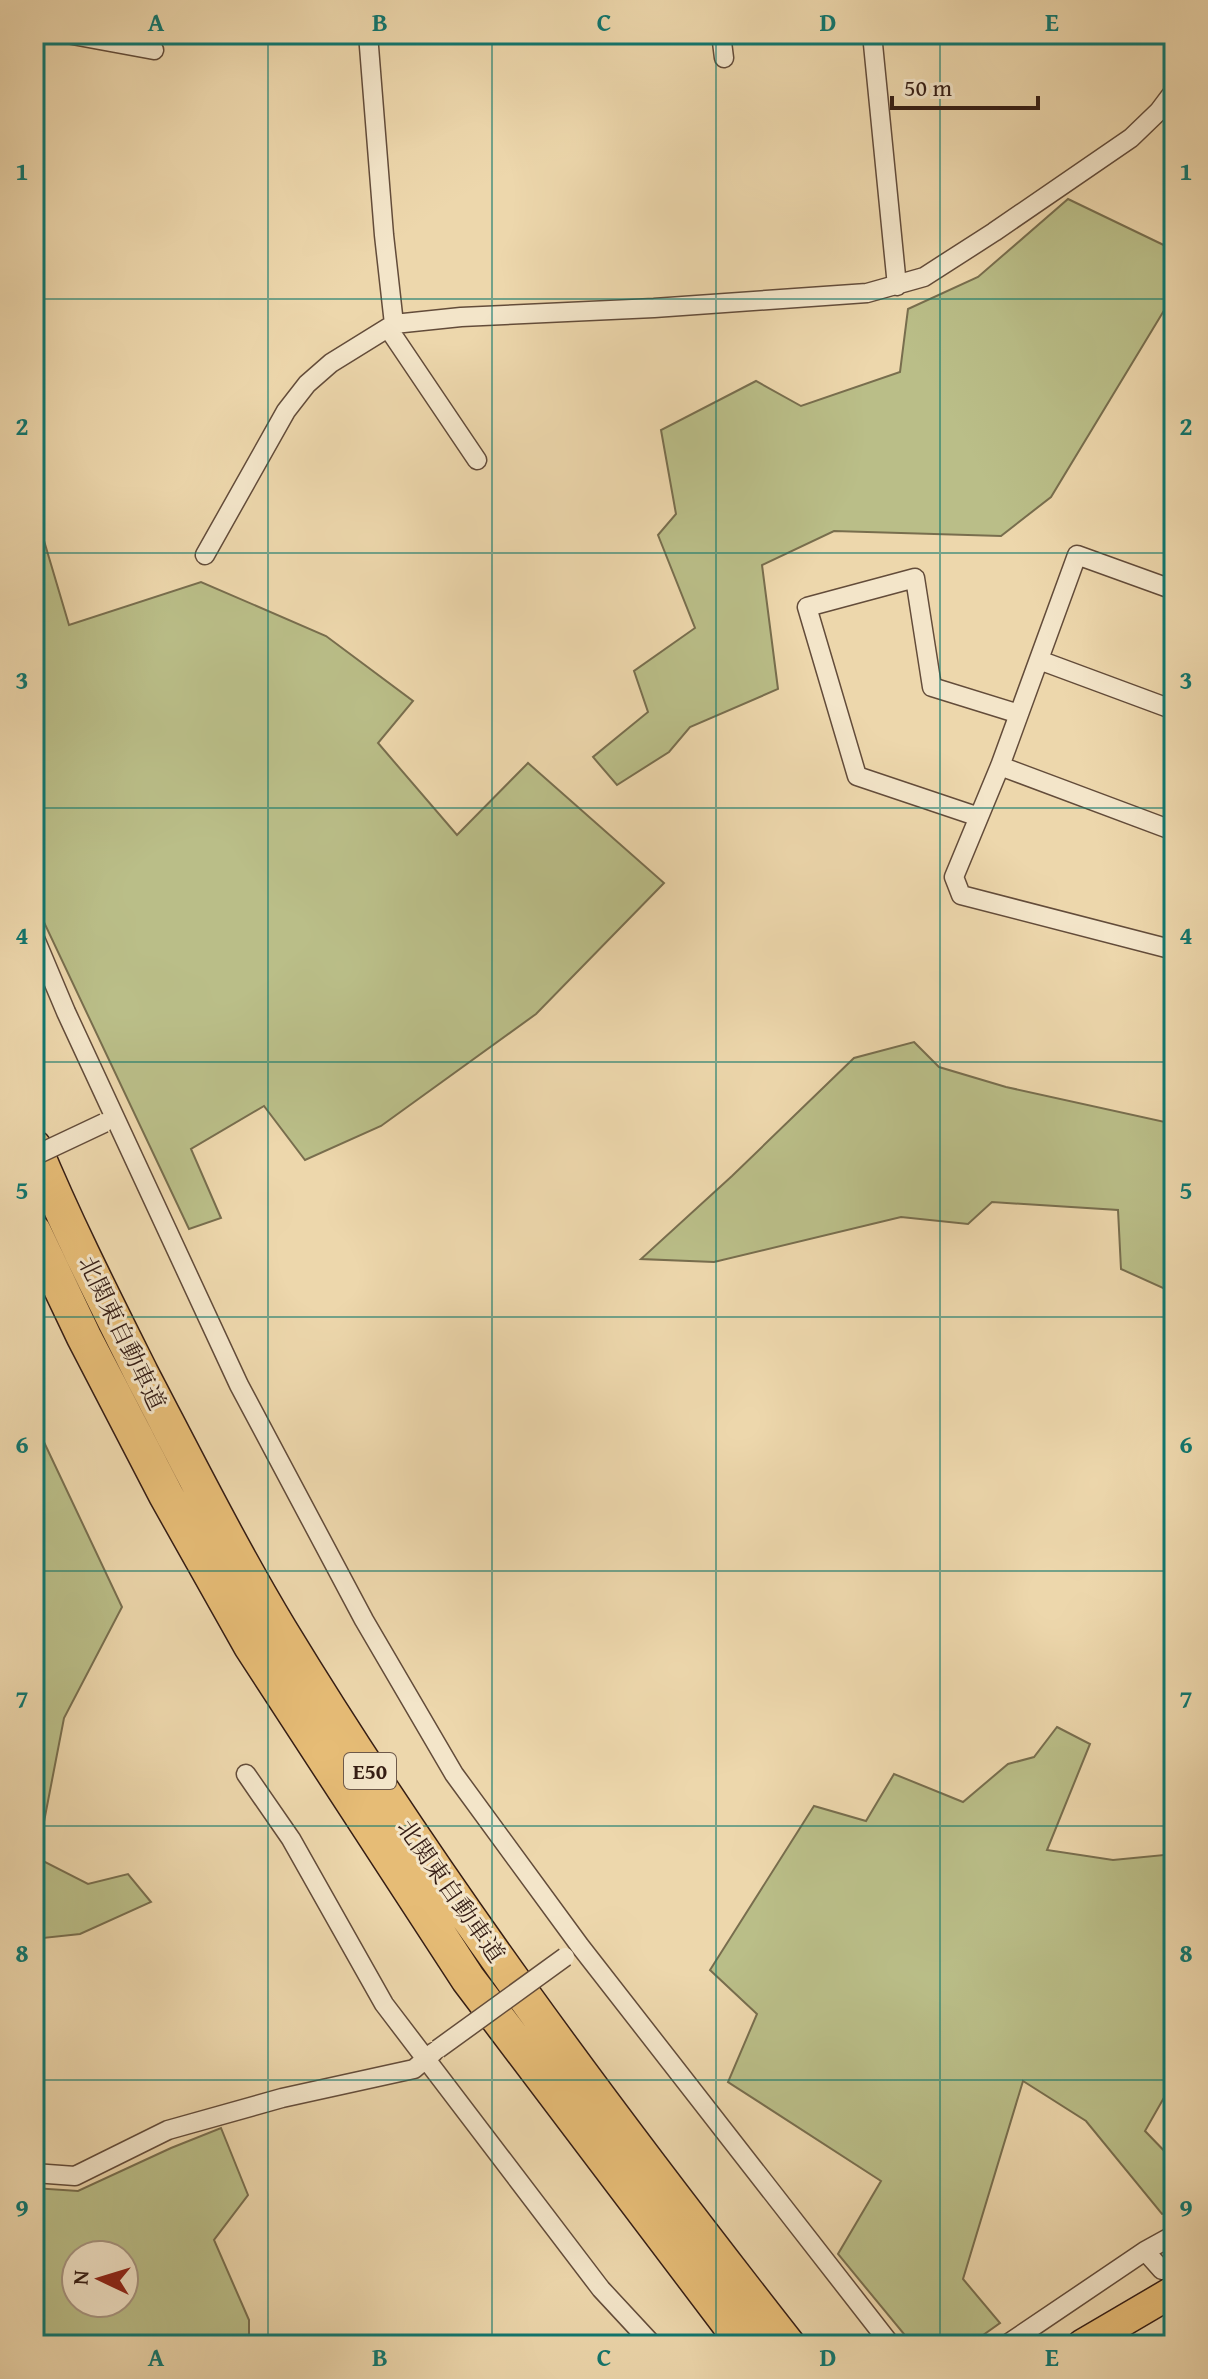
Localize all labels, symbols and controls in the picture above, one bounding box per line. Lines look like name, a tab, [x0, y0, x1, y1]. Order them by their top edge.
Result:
text: A	[148, 2, 165, 41]
text: B	[372, 2, 388, 41]
text: C	[597, 2, 611, 41]
text: D	[820, 2, 836, 41]
text: E	[1045, 2, 1059, 41]
scale bar	[892, 60, 1038, 110]
text: 50 m	[904, 70, 952, 105]
text: 1	[15, 151, 29, 190]
text: 1	[1179, 151, 1193, 190]
text: 2	[15, 406, 29, 445]
text: 2	[1179, 406, 1193, 445]
text: 3	[15, 660, 29, 699]
text: 3	[1179, 660, 1193, 699]
text: 4	[15, 915, 29, 954]
text: 4	[1179, 915, 1193, 954]
text: 5	[15, 1170, 29, 1209]
text: 5	[1179, 1170, 1193, 1209]
street label: 北関東自動車道	[70, 1250, 175, 1416]
text: 6	[15, 1424, 29, 1463]
text: 6	[1179, 1424, 1193, 1463]
text: 7	[15, 1679, 29, 1718]
text: 7	[1179, 1679, 1193, 1718]
road number: E50	[344, 1753, 396, 1789]
street label: 北関東自動車道	[389, 1812, 514, 1970]
text: 8	[15, 1933, 29, 1972]
text: 8	[1179, 1933, 1193, 1972]
text: 9	[15, 2188, 29, 2227]
text: 9	[1179, 2188, 1193, 2227]
north arrow	[60, 2239, 140, 2319]
text: N	[64, 2269, 97, 2286]
text: A	[148, 2337, 165, 2376]
text: B	[372, 2337, 388, 2376]
text: C	[597, 2337, 611, 2376]
text: D	[820, 2337, 836, 2376]
text: E	[1045, 2337, 1059, 2376]

